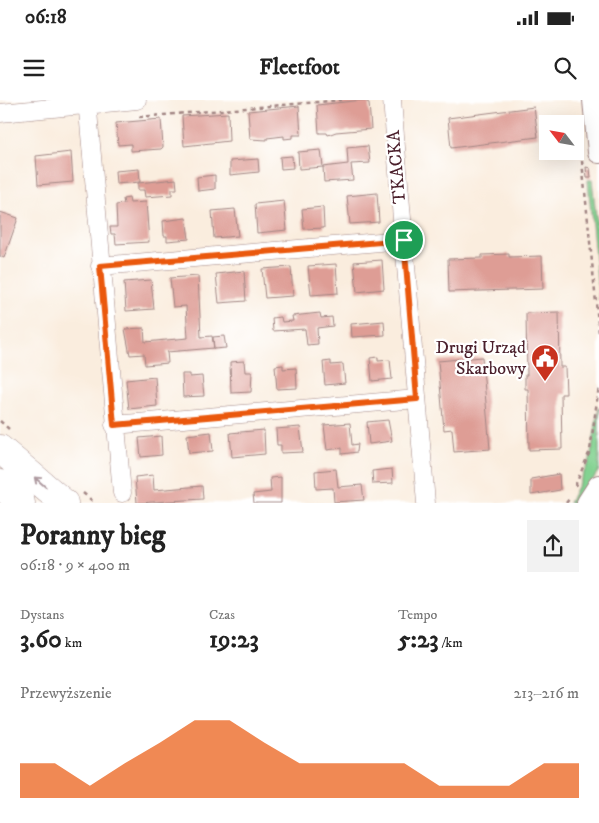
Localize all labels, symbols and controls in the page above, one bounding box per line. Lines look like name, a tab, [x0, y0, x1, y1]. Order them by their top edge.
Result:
text: 06:18	[25, 6, 67, 29]
icon: menu	[20, 54, 48, 82]
text: Fleetfoot	[259, 54, 340, 81]
icon: search	[551, 54, 579, 82]
north arrow	[539, 115, 584, 160]
map controls	[539, 115, 584, 160]
street label: TKACKA	[383, 129, 411, 205]
pin	[383, 219, 425, 261]
icon: arrive	[390, 226, 418, 254]
place label: Drugi Urząd Skarbowy	[435, 337, 526, 380]
public building icon: Drugi Urząd Skarbowy	[530, 343, 560, 382]
one-way arrow	[33, 477, 46, 488]
text: Poranny bieg	[20, 518, 165, 553]
button: share	[527, 520, 579, 572]
text: 06:18 · 9 × 400 m	[20, 555, 130, 575]
text: Dystans	[20, 606, 64, 624]
text: Czas	[209, 606, 235, 624]
text: Tempo	[398, 606, 437, 624]
text: 3.60	[20, 624, 62, 655]
text: 19:23	[209, 624, 259, 655]
text: 5:23	[398, 624, 439, 655]
text: km	[62, 634, 82, 652]
text: /km	[439, 634, 463, 652]
text: Przewyższenie	[20, 683, 112, 703]
text: 213–216 m	[513, 683, 579, 703]

